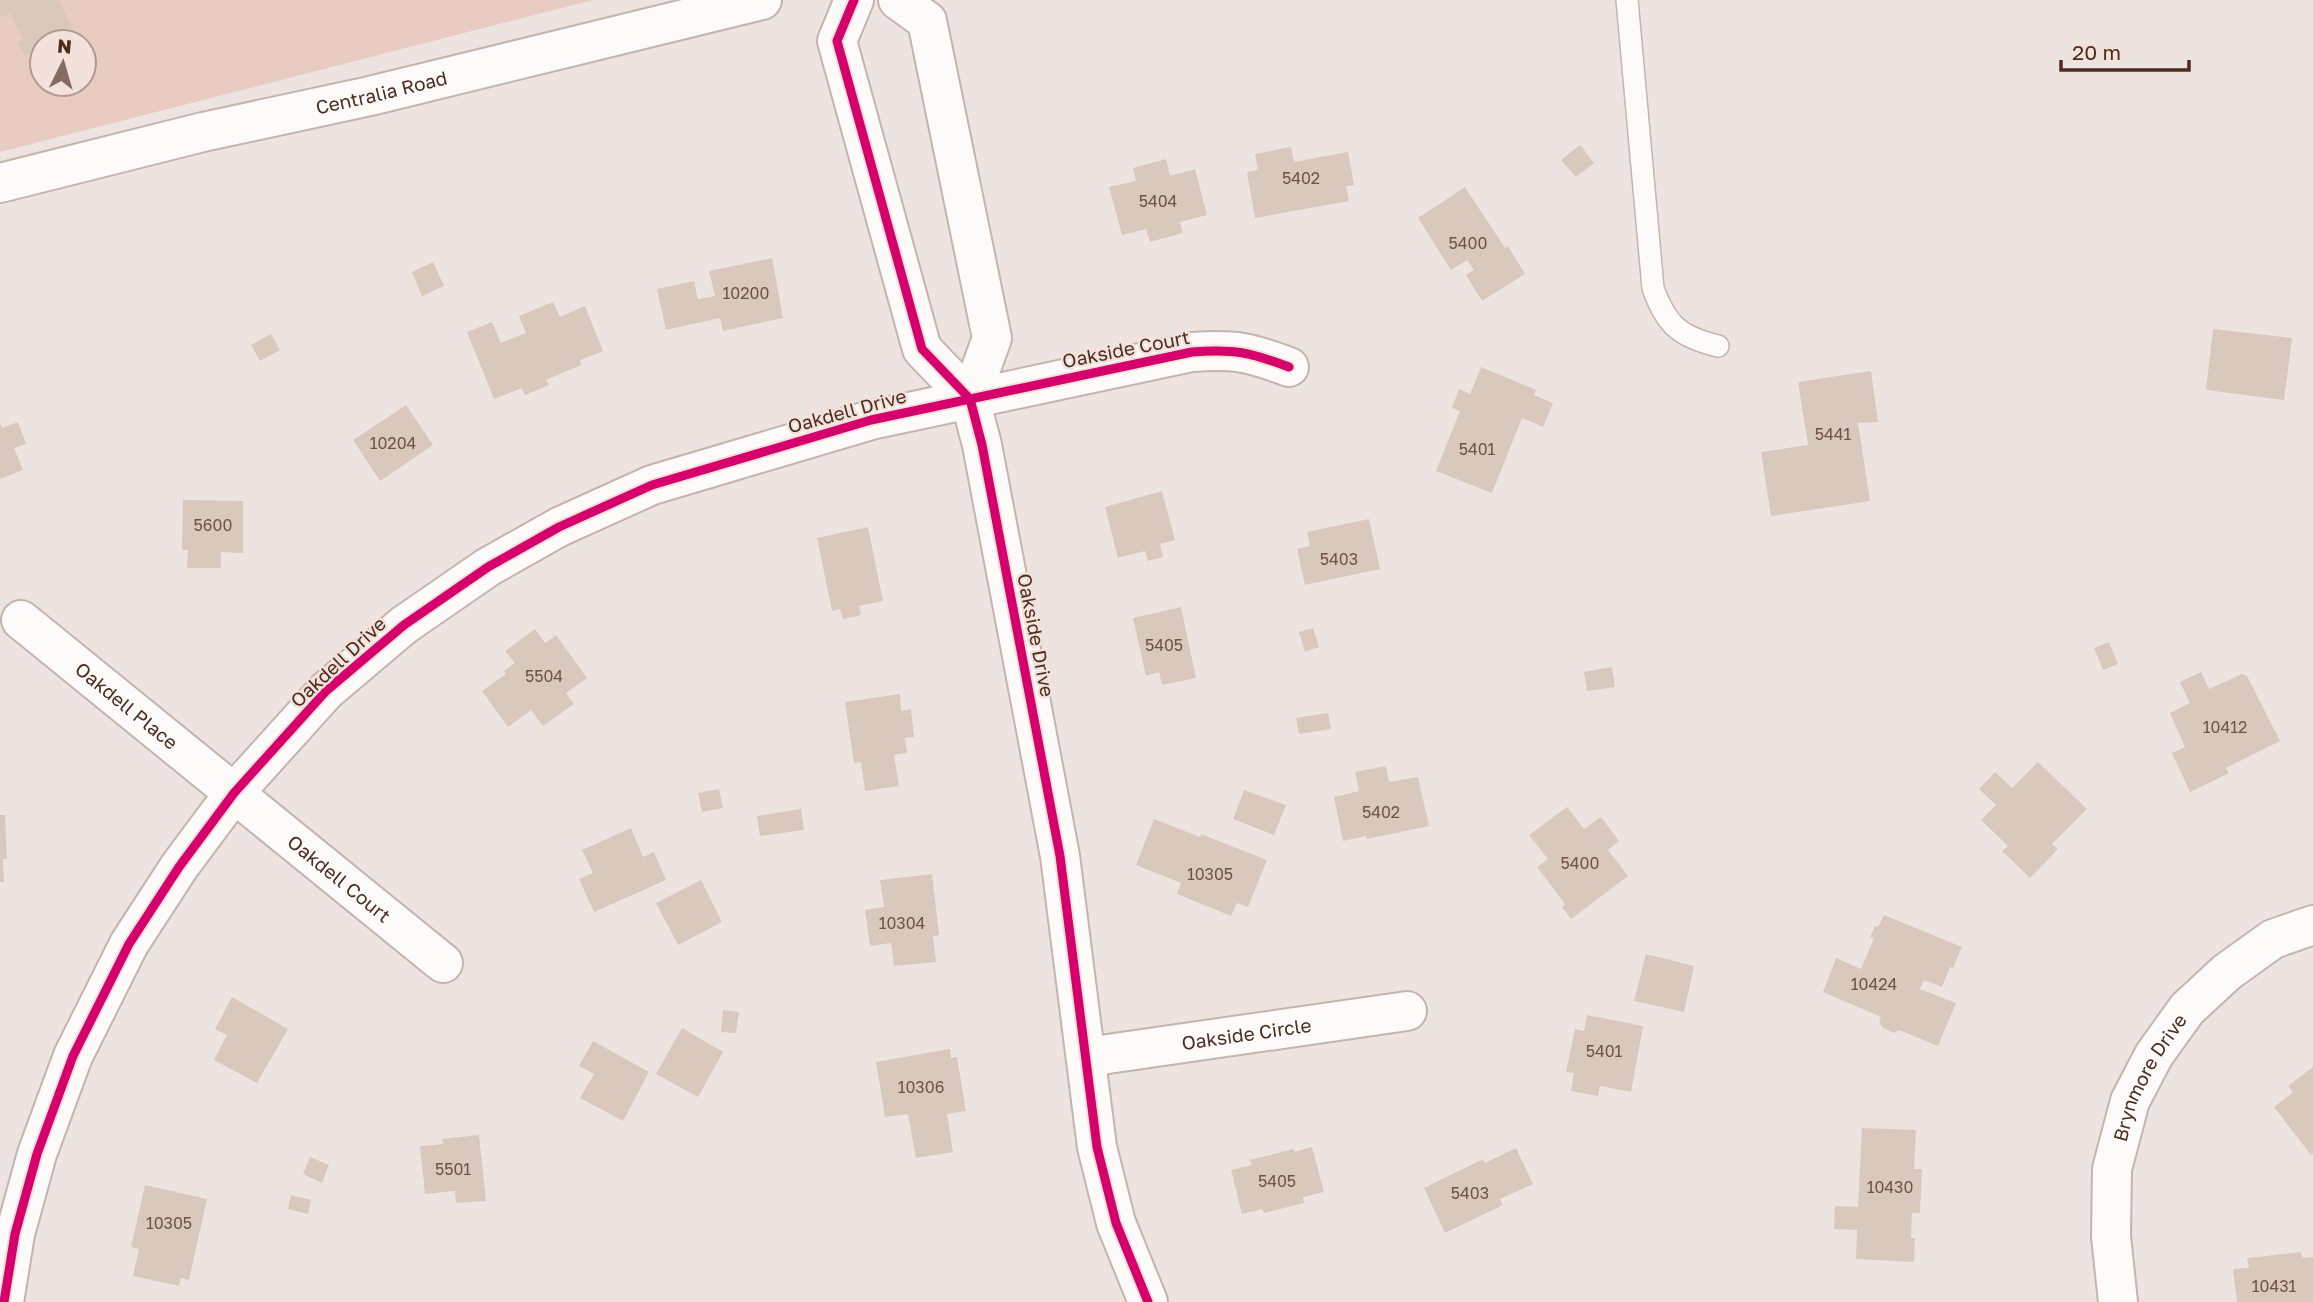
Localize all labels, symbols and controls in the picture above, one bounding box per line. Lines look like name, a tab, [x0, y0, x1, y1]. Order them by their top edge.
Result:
north arrow	[28, 28, 98, 98]
scale bar	[2061, 28, 2189, 72]
text: N	[56, 33, 73, 58]
text: 20 m	[2072, 39, 2121, 65]
street label: Centralia Road	[313, 66, 449, 118]
house number: 5402	[1282, 168, 1320, 188]
house number: 5404	[1139, 191, 1177, 211]
house number: 5400	[1449, 233, 1487, 253]
house number: 10200	[723, 283, 769, 303]
street label: Oakside Court	[1060, 325, 1192, 372]
street label: Oakdell Drive	[785, 384, 909, 437]
house number: 5441	[1815, 424, 1852, 444]
house number: 10204	[370, 433, 416, 453]
house number: 5401	[1459, 439, 1496, 459]
house number: 5600	[194, 515, 232, 535]
house number: 5403	[1320, 549, 1358, 569]
street label: Oakside Drive	[1013, 571, 1060, 699]
street label: Oakdell Drive	[285, 612, 390, 712]
house number: 5405	[1145, 635, 1183, 655]
street label: Oakdell Place	[71, 657, 183, 754]
house number: 5504	[525, 666, 563, 686]
house number: 10412	[2203, 717, 2247, 737]
house number: 5402	[1362, 802, 1400, 822]
street label: Oakdell Court	[283, 830, 396, 927]
house number: 5400	[1561, 853, 1599, 873]
house number: 10305	[1187, 864, 1233, 884]
house number: 10304	[879, 913, 925, 933]
house number: 10424	[1851, 974, 1897, 994]
street label: Brynmore Drive	[2108, 1009, 2191, 1144]
street label: Oakside Circle	[1180, 1013, 1313, 1054]
house number: 5401	[1586, 1041, 1623, 1061]
house number: 10306	[898, 1077, 944, 1097]
house number: 5501	[435, 1159, 471, 1179]
house number: 5405	[1258, 1171, 1296, 1191]
house number: 10430	[1867, 1177, 1913, 1197]
house number: 5403	[1451, 1183, 1489, 1203]
house number: 10305	[146, 1213, 192, 1233]
house number: 10431	[2252, 1276, 2297, 1296]

